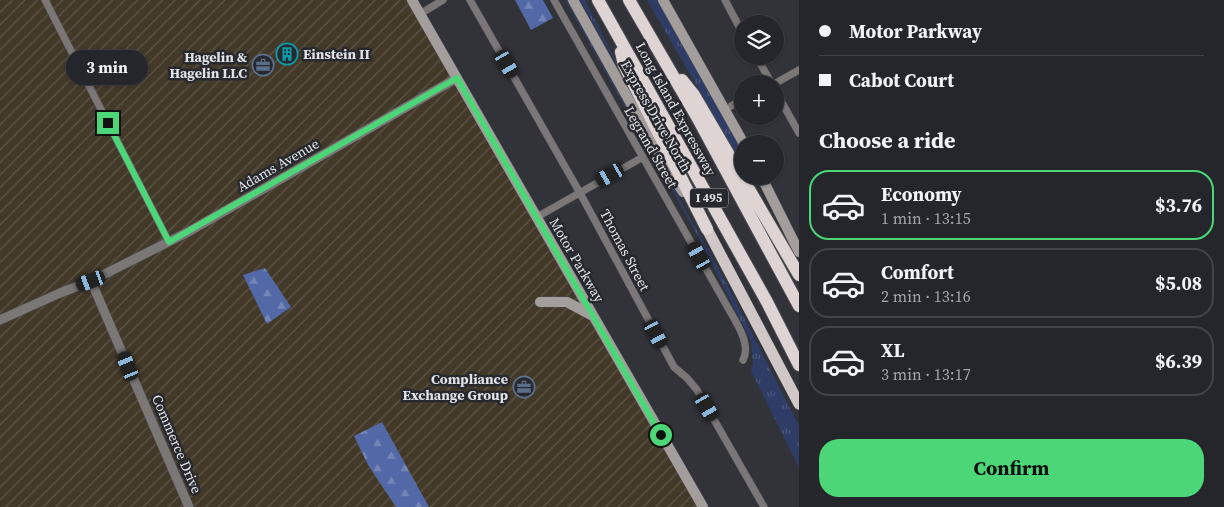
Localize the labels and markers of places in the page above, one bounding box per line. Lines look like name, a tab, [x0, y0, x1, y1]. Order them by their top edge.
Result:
building icon: Einstein II	[275, 42, 299, 66]
place label: Einstein II	[303, 44, 370, 64]
place label: Hagelin & Hagelin LLC	[170, 47, 247, 83]
office icon: Hagelin & Hagelin LLC	[251, 53, 275, 77]
place label: Compliance Exchange Group	[403, 369, 508, 405]
office icon: Compliance Exchange Group	[512, 375, 536, 399]

